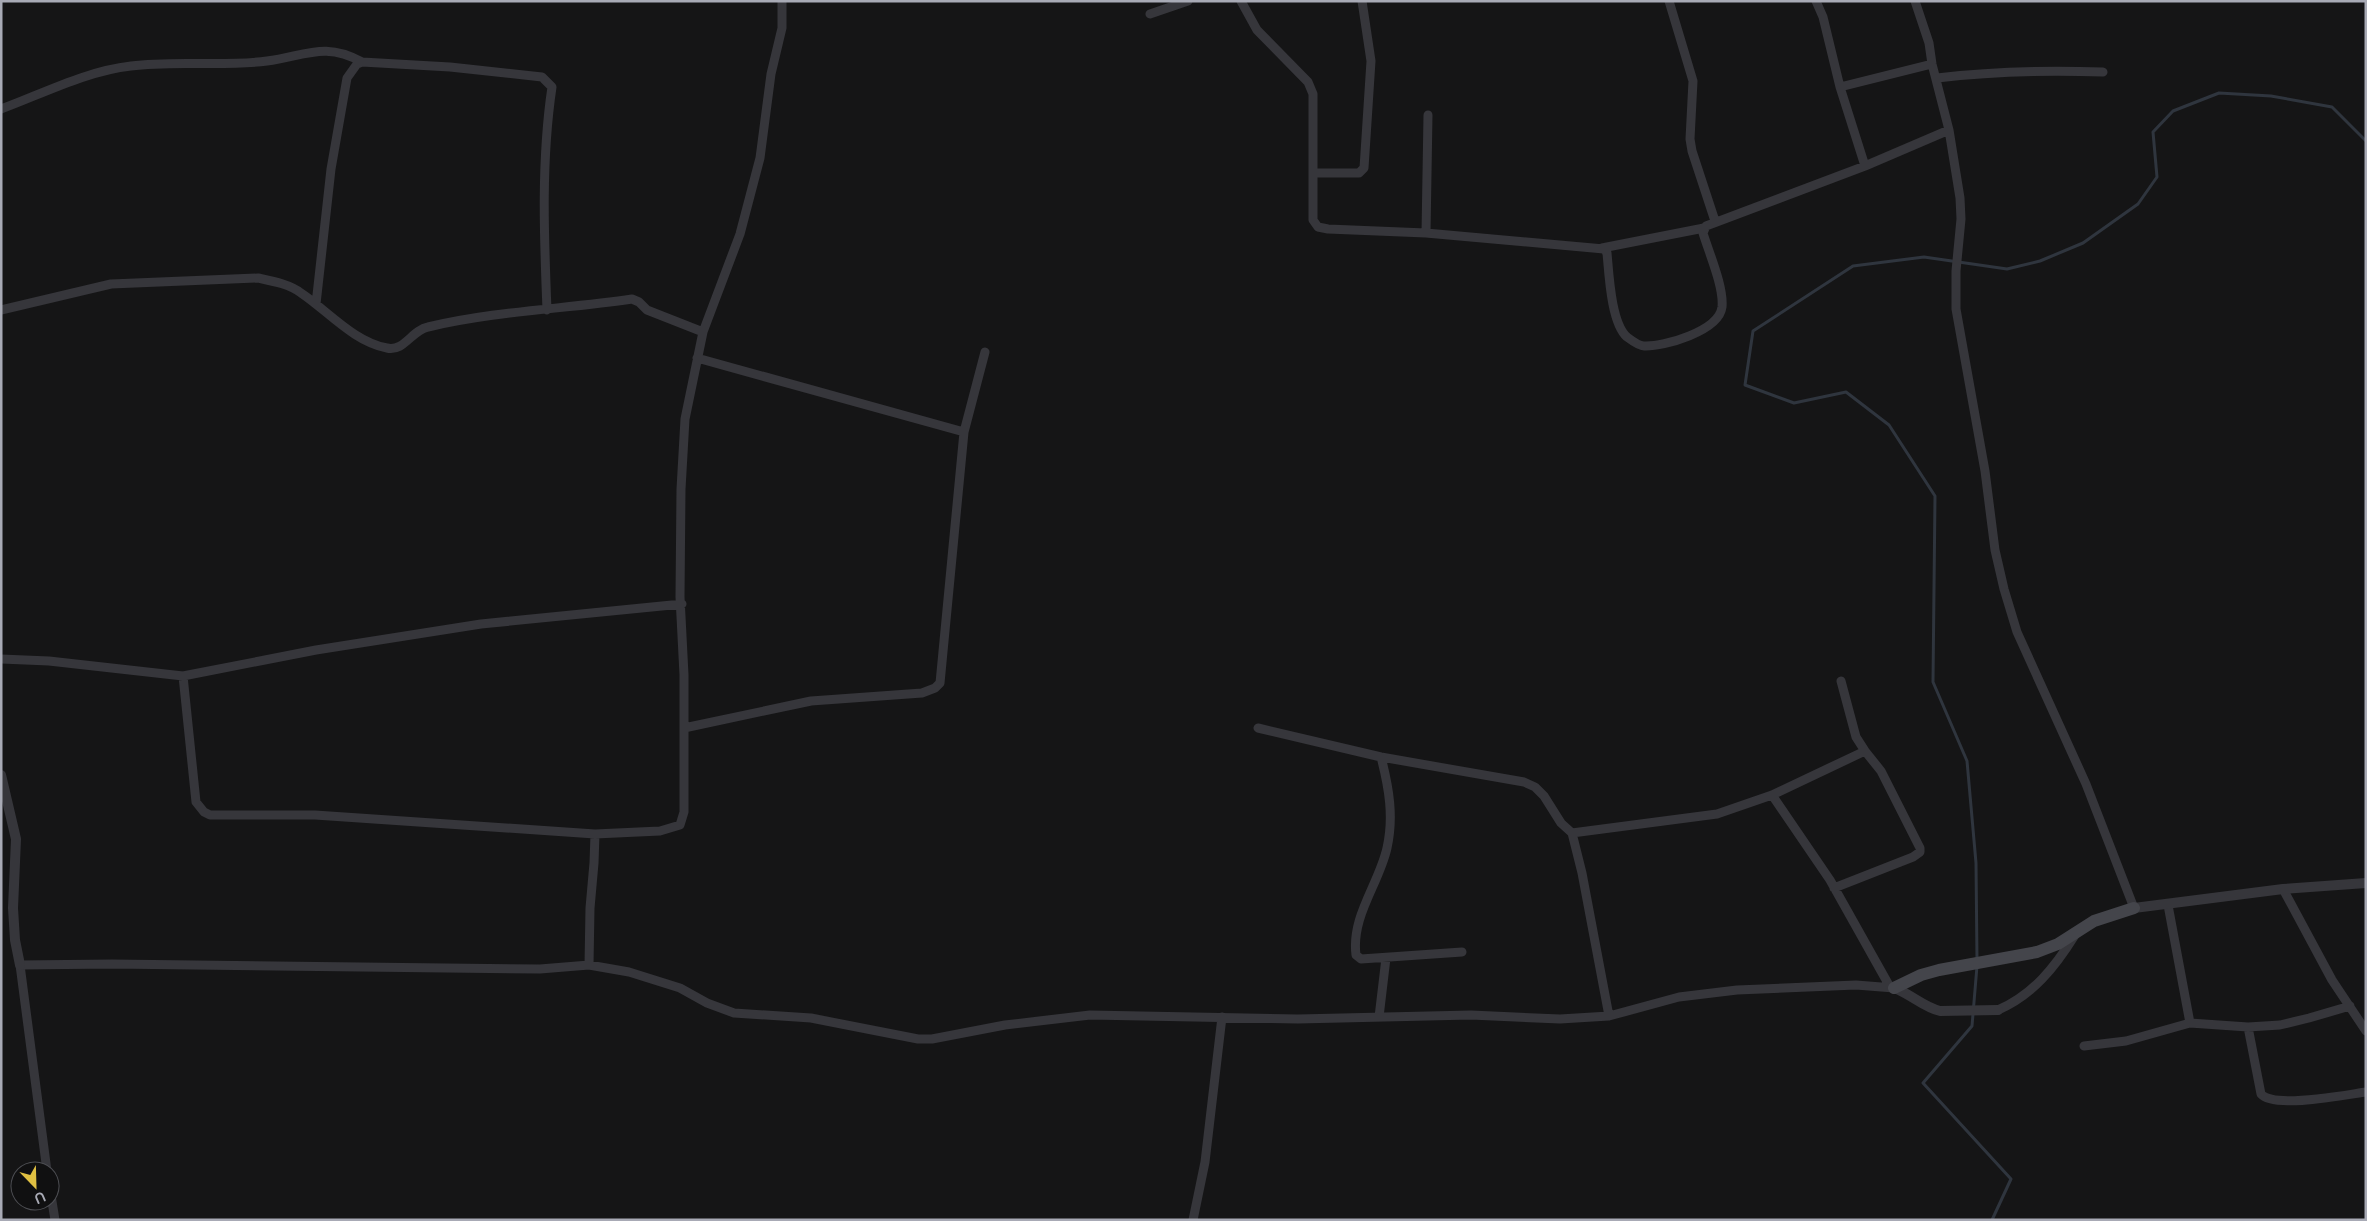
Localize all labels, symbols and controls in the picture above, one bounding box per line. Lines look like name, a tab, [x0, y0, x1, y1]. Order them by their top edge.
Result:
north arrow	[10, 1161, 60, 1211]
text: U	[32, 1188, 48, 1207]

